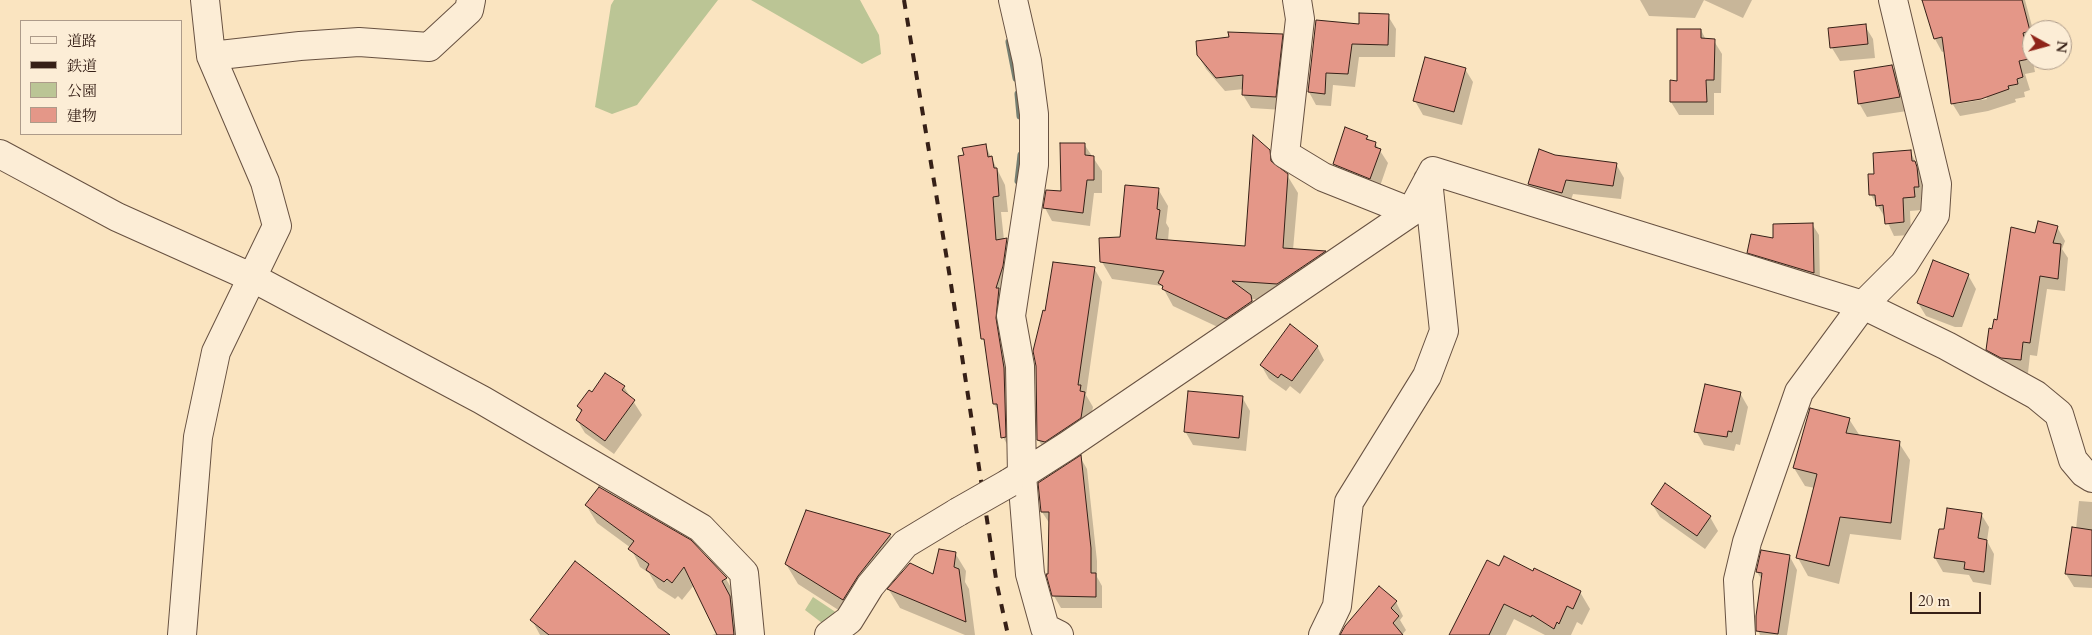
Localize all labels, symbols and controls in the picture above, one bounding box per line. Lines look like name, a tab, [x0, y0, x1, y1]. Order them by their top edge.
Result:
legend	[20, 20, 182, 135]
north arrow	[2022, 20, 2072, 70]
text: 道路	[67, 31, 97, 51]
text: N	[2051, 40, 2072, 54]
text: 鉄道	[67, 56, 97, 76]
text: 公園	[67, 81, 97, 101]
text: 建物	[67, 106, 97, 126]
scale bar	[1912, 582, 1983, 614]
text: 20 m	[1918, 591, 1950, 611]

